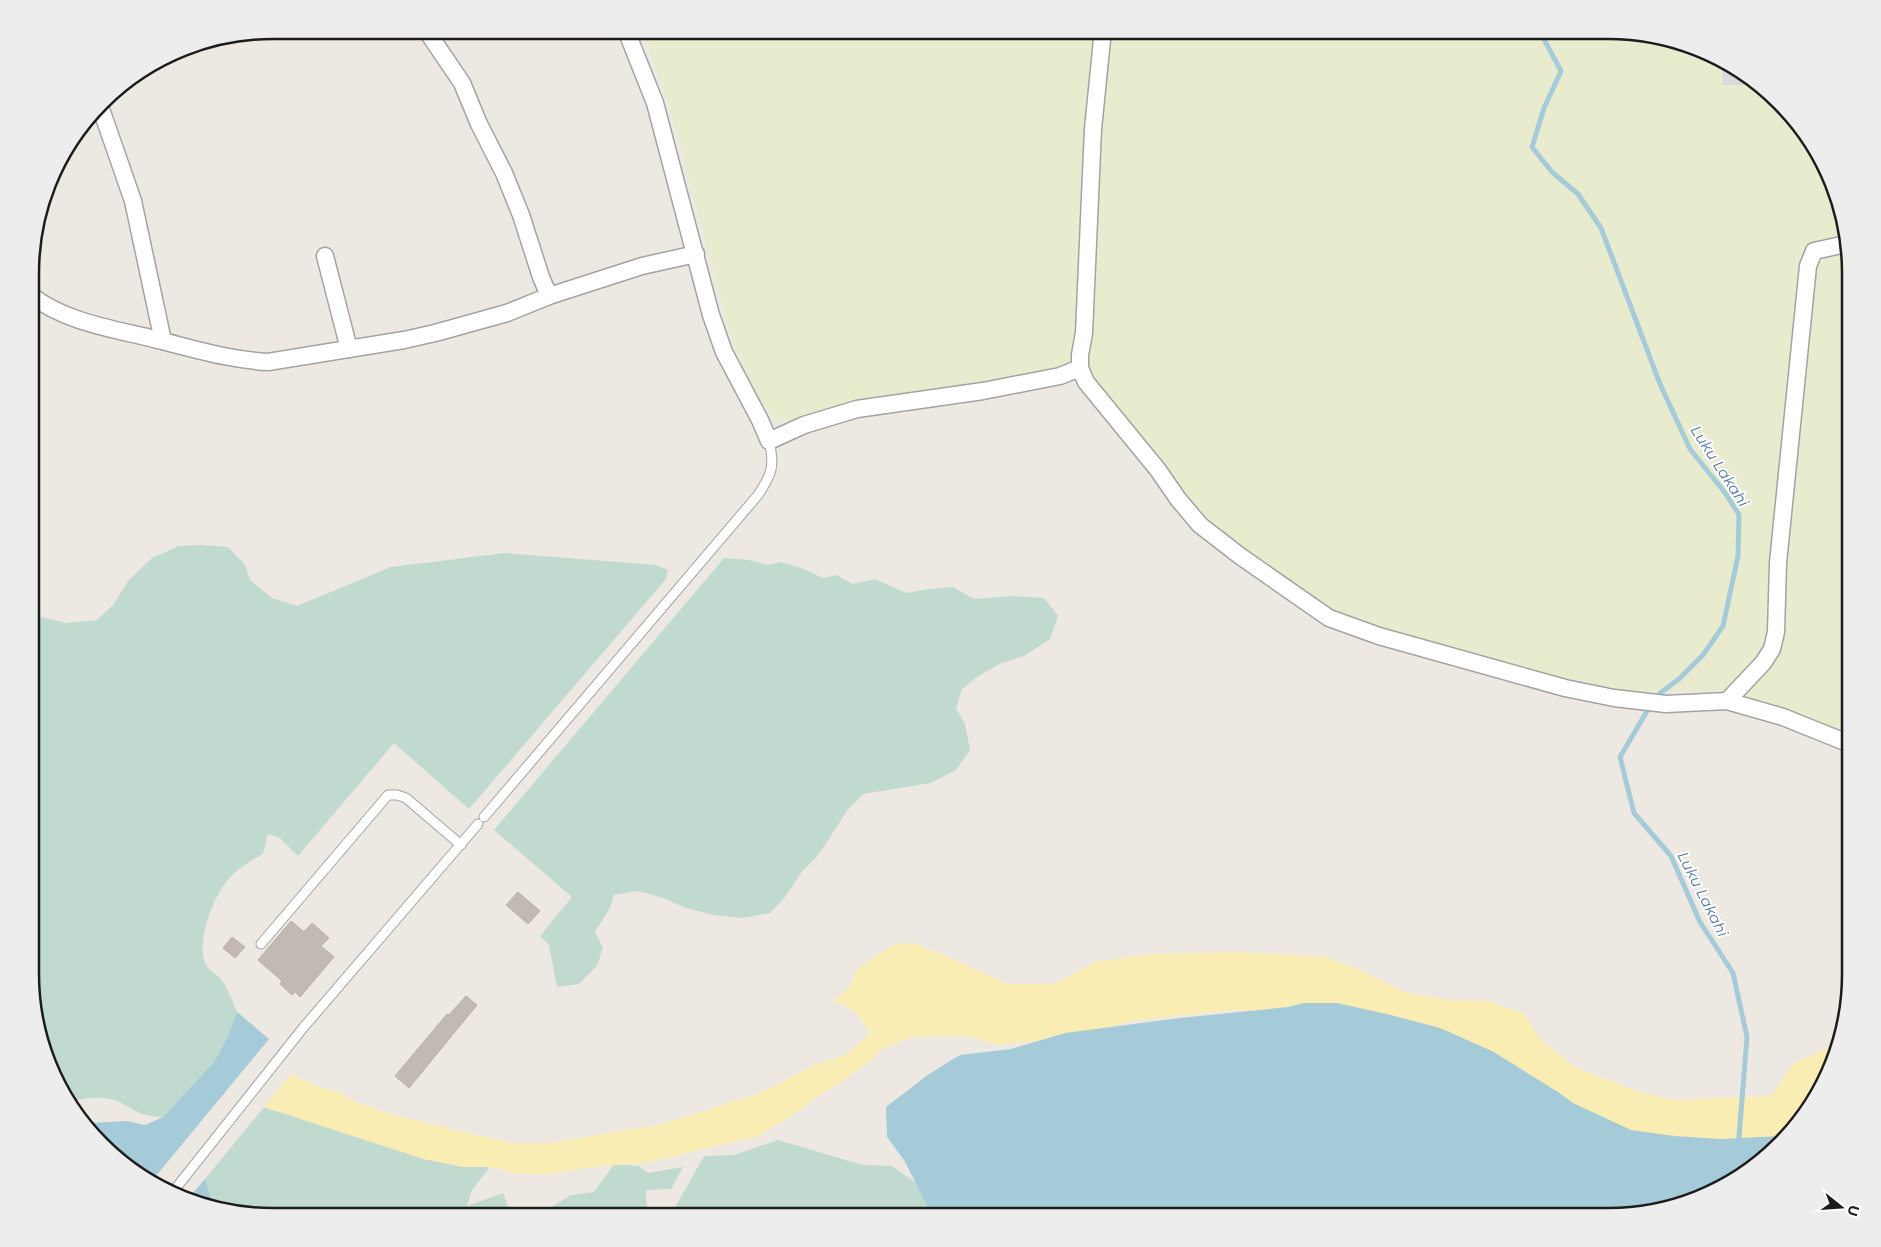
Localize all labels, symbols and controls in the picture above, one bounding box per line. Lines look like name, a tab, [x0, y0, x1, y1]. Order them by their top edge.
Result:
water label: Luku Lakahi	[1687, 422, 1754, 511]
water label: Luku Lakahi	[1673, 848, 1733, 941]
north arrow	[1816, 1182, 1866, 1232]
text: U	[1843, 1203, 1864, 1219]

